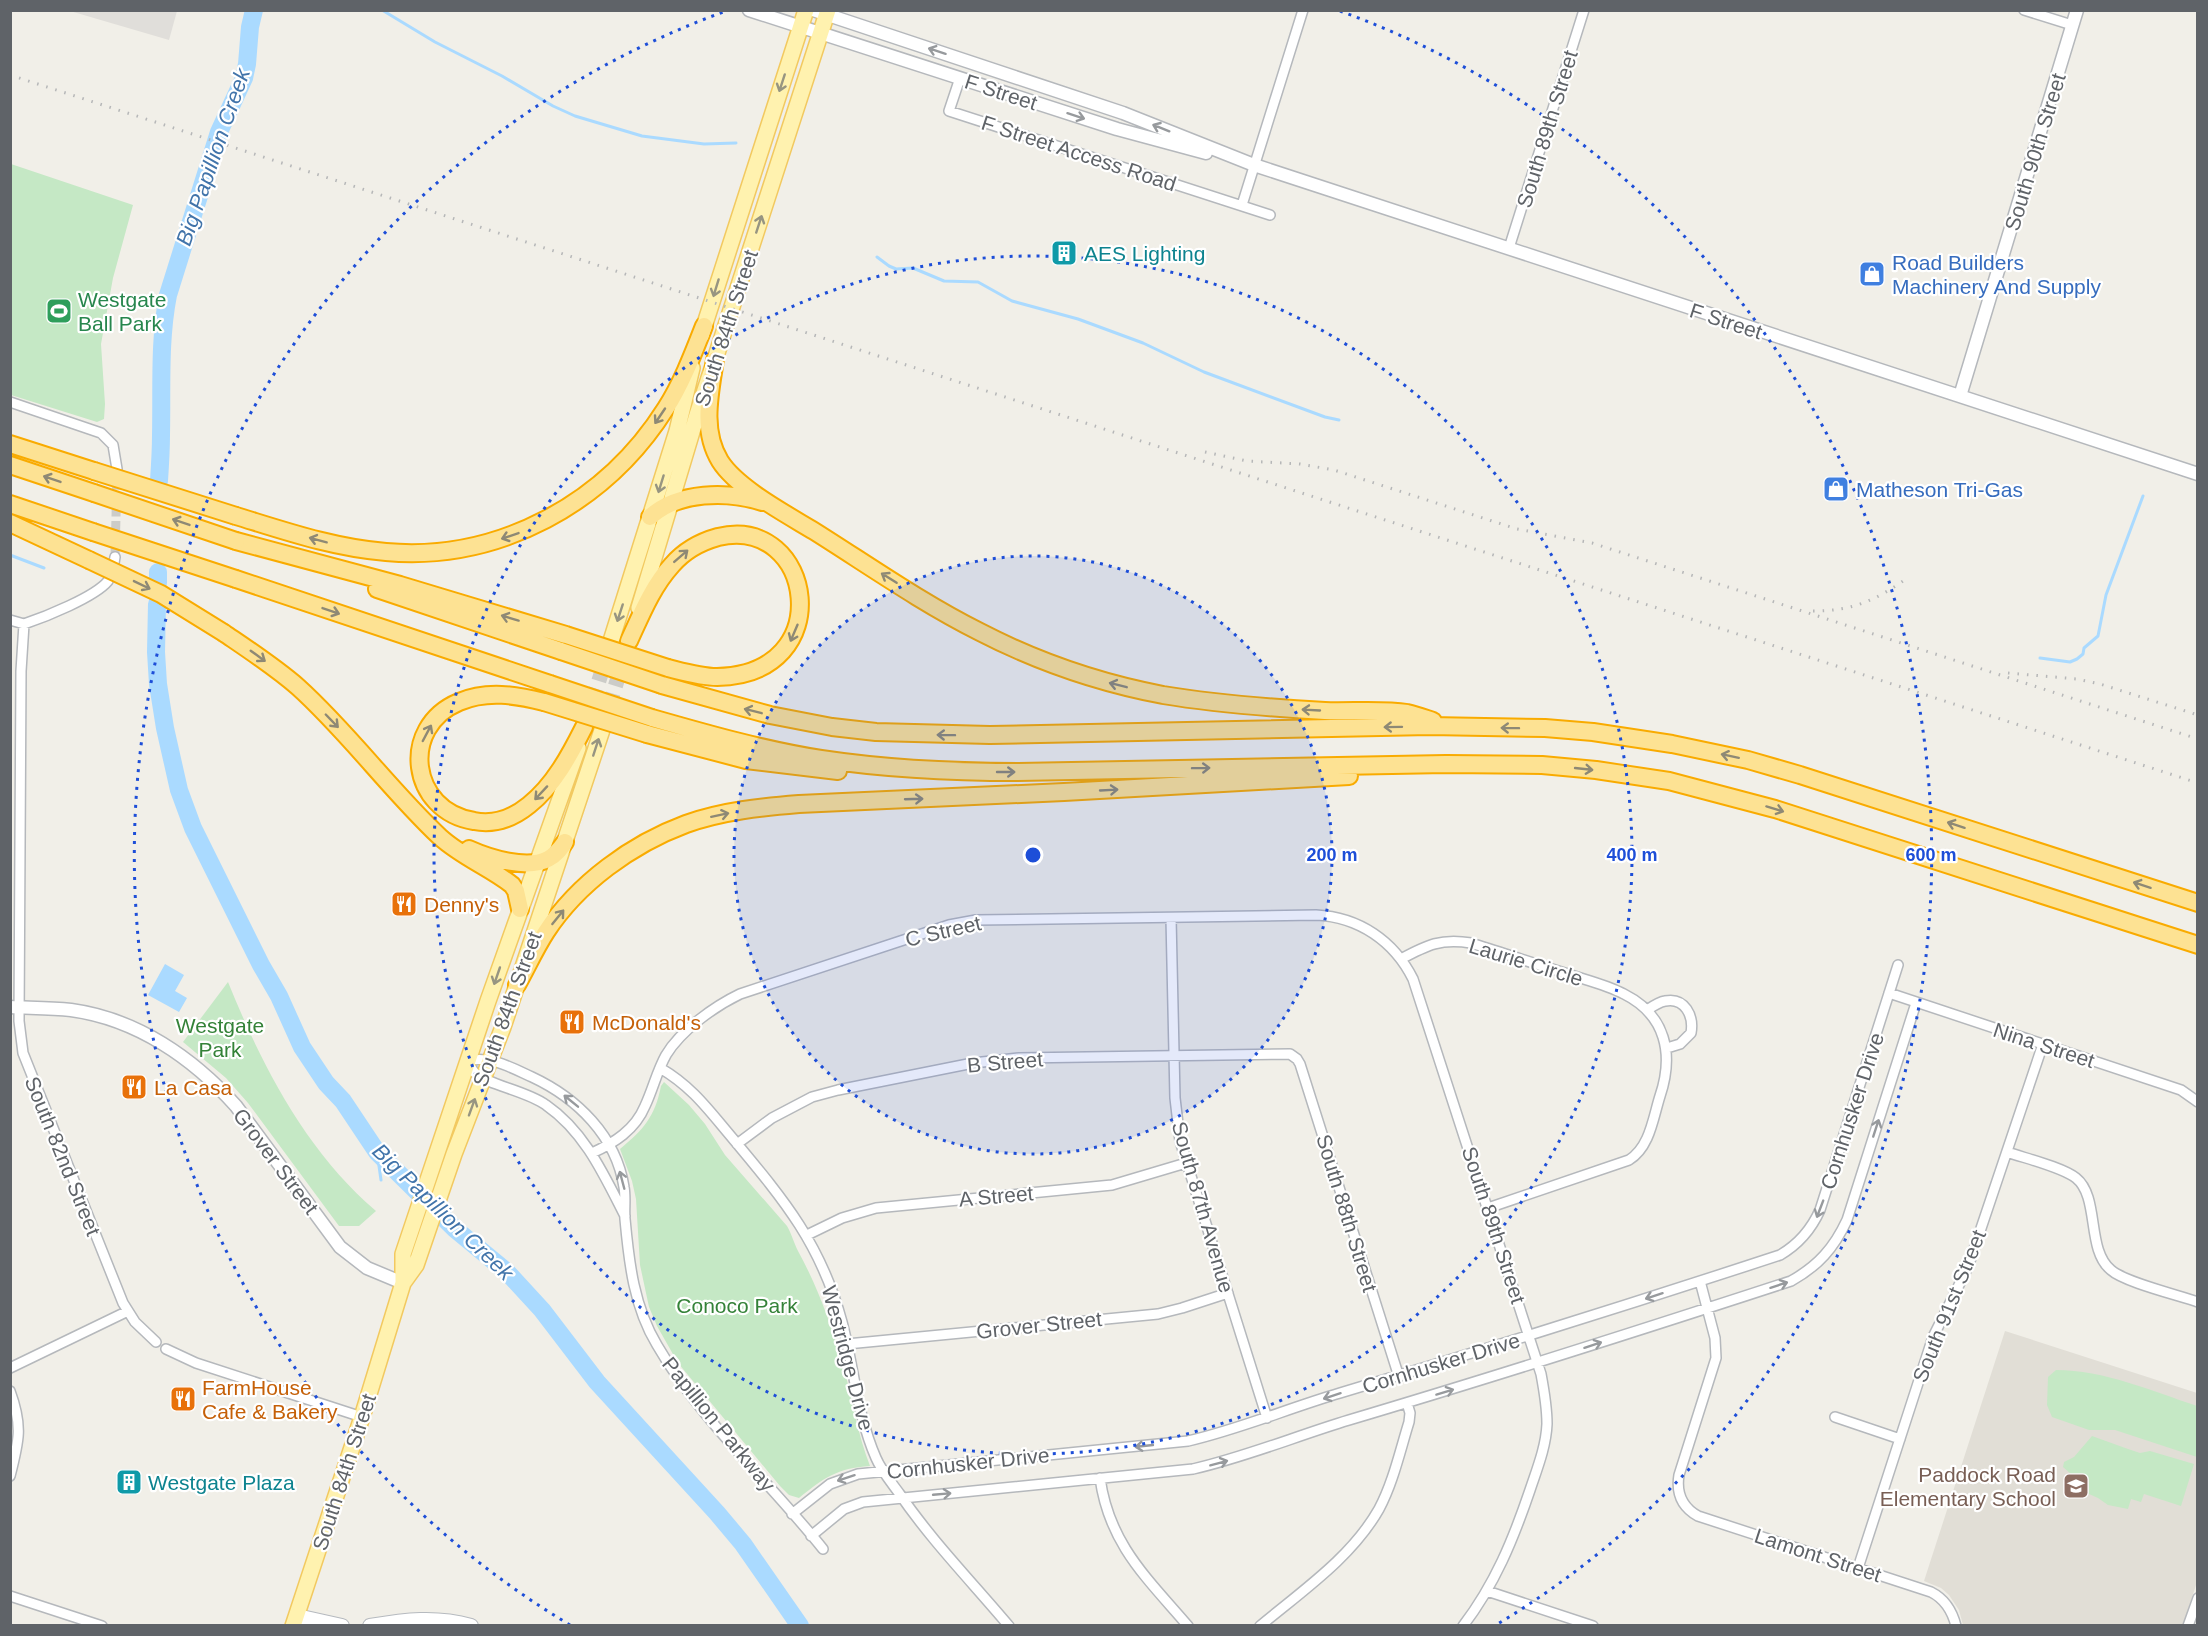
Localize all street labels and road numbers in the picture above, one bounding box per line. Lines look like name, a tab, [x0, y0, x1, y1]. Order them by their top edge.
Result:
street label: South 89th Street	[1512, 47, 1582, 211]
street label: F Street	[962, 70, 1040, 115]
street label: South 90th Street	[2000, 70, 2070, 234]
street label: F Street Access Road	[979, 111, 1179, 195]
street label: South 84th Street	[690, 247, 762, 409]
street label: F Street	[1687, 299, 1765, 344]
street label: C Street	[903, 911, 983, 951]
street label: South 84th Street	[468, 928, 546, 1090]
street label: Laurie Circle	[1466, 934, 1586, 990]
street label: Nina Street	[1990, 1018, 2098, 1072]
street label: Cornhusker Drive	[1816, 1030, 1888, 1192]
street label: B Street	[966, 1047, 1044, 1077]
street label: South 82nd Street	[21, 1073, 105, 1239]
street label: Grover Street	[229, 1104, 323, 1218]
street label: South 87th Avenue	[1168, 1119, 1238, 1295]
street label: South 88th Street	[1312, 1131, 1382, 1295]
street label: South 89th Street	[1458, 1144, 1530, 1306]
street label: A Street	[958, 1181, 1034, 1211]
street label: South 91st Street	[1908, 1226, 1990, 1386]
street label: Westridge Drive	[818, 1283, 878, 1433]
street label: Grover Street	[975, 1307, 1103, 1343]
street label: Cornhusker Drive	[1360, 1328, 1522, 1398]
street label: Papillion Parkway	[658, 1352, 780, 1496]
street label: South 84th Street	[308, 1391, 380, 1553]
street label: Cornhusker Drive	[886, 1443, 1050, 1483]
street label: Lamont Street	[1752, 1524, 1884, 1586]

